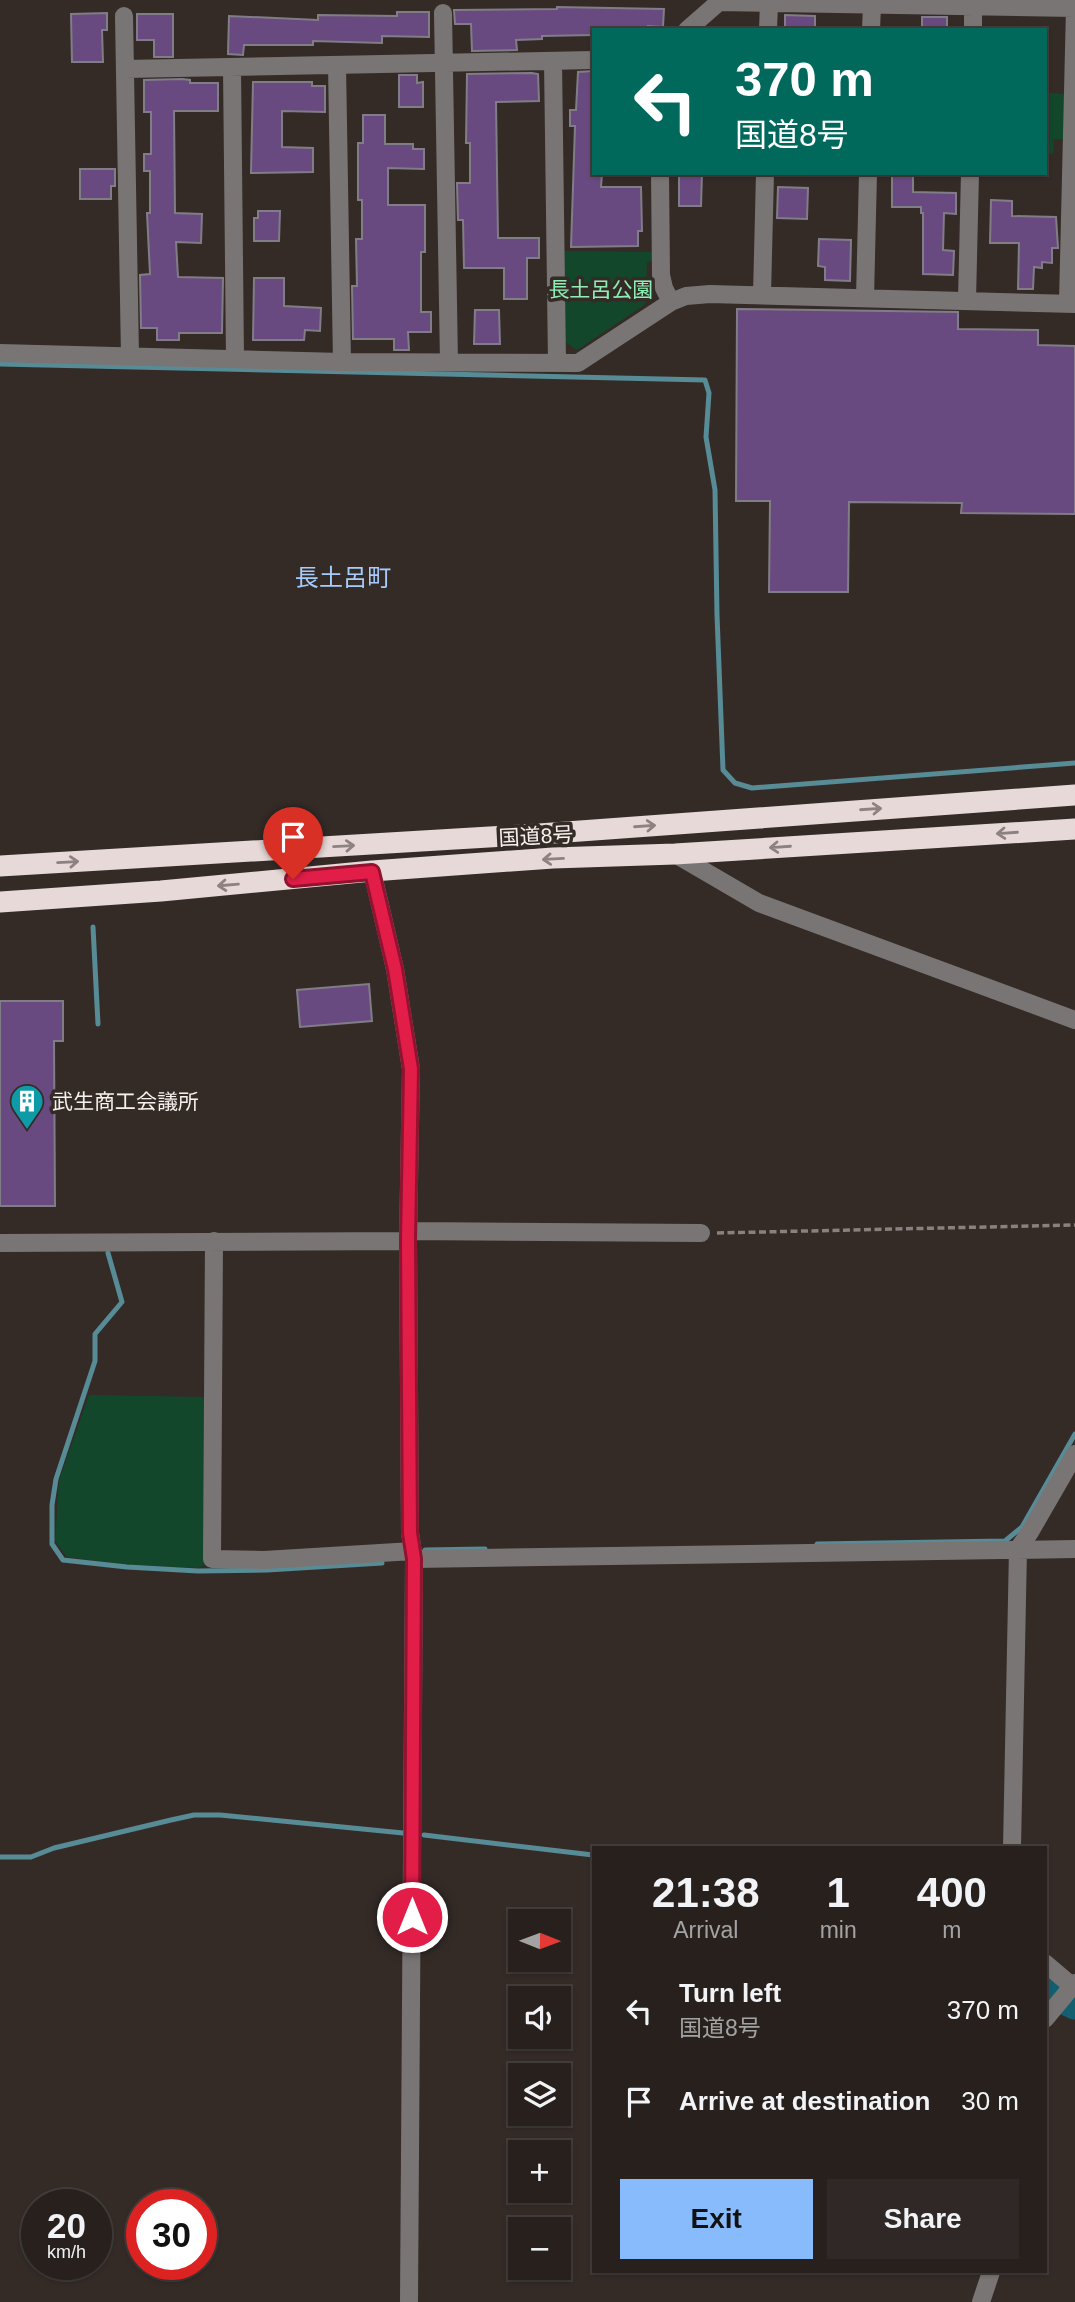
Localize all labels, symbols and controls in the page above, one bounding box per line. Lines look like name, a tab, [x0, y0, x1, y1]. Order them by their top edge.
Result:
text: 370 m	[735, 52, 874, 106]
icon: left	[620, 56, 711, 147]
text: 国道8号	[735, 117, 849, 153]
park label: 長土呂公園	[549, 278, 654, 301]
district label: 長土呂町	[295, 564, 391, 591]
one-way arrow	[860, 802, 882, 815]
pin	[263, 807, 323, 879]
icon: arrive	[274, 818, 312, 856]
one-way arrow	[633, 819, 655, 832]
street label: 国道8号	[498, 823, 574, 849]
one-way arrow	[996, 827, 1019, 840]
one-way arrow	[332, 839, 355, 852]
one-way arrow	[769, 841, 792, 854]
one-way arrow	[541, 852, 564, 865]
one-way arrow	[56, 855, 79, 868]
one-way arrow	[217, 879, 240, 892]
building icon: 武生商工会議所	[8, 1082, 46, 1131]
place label: 武生商工会議所	[52, 1090, 199, 1113]
text: 21:38	[652, 1869, 760, 1916]
text: 1	[826, 1869, 850, 1916]
text: 400	[917, 1869, 987, 1916]
position arrow	[375, 1880, 449, 1954]
north arrow	[508, 1909, 570, 1972]
map controls	[508, 1909, 571, 2280]
text: Arrival	[673, 1917, 738, 1943]
text: min	[820, 1917, 857, 1943]
text: m	[942, 1917, 961, 1943]
text: Turn left	[679, 1978, 781, 2008]
button: sound	[508, 1986, 571, 2049]
icon: left	[620, 1992, 658, 2030]
text: 370 m	[947, 1995, 1019, 2025]
text: 国道8号	[679, 2015, 761, 2041]
button: layers	[508, 2063, 571, 2126]
icon: arrive	[620, 2083, 658, 2121]
text: Arrive at destination	[679, 2086, 930, 2116]
text: 30 m	[961, 2086, 1019, 2116]
button: +	[508, 2140, 571, 2203]
button: Exit	[620, 2179, 813, 2259]
button: Share	[827, 2179, 1019, 2259]
speed limit sign: 30	[126, 2189, 217, 2280]
text: 20	[47, 2206, 86, 2245]
button: −	[508, 2217, 571, 2280]
text: km/h	[47, 2242, 86, 2262]

